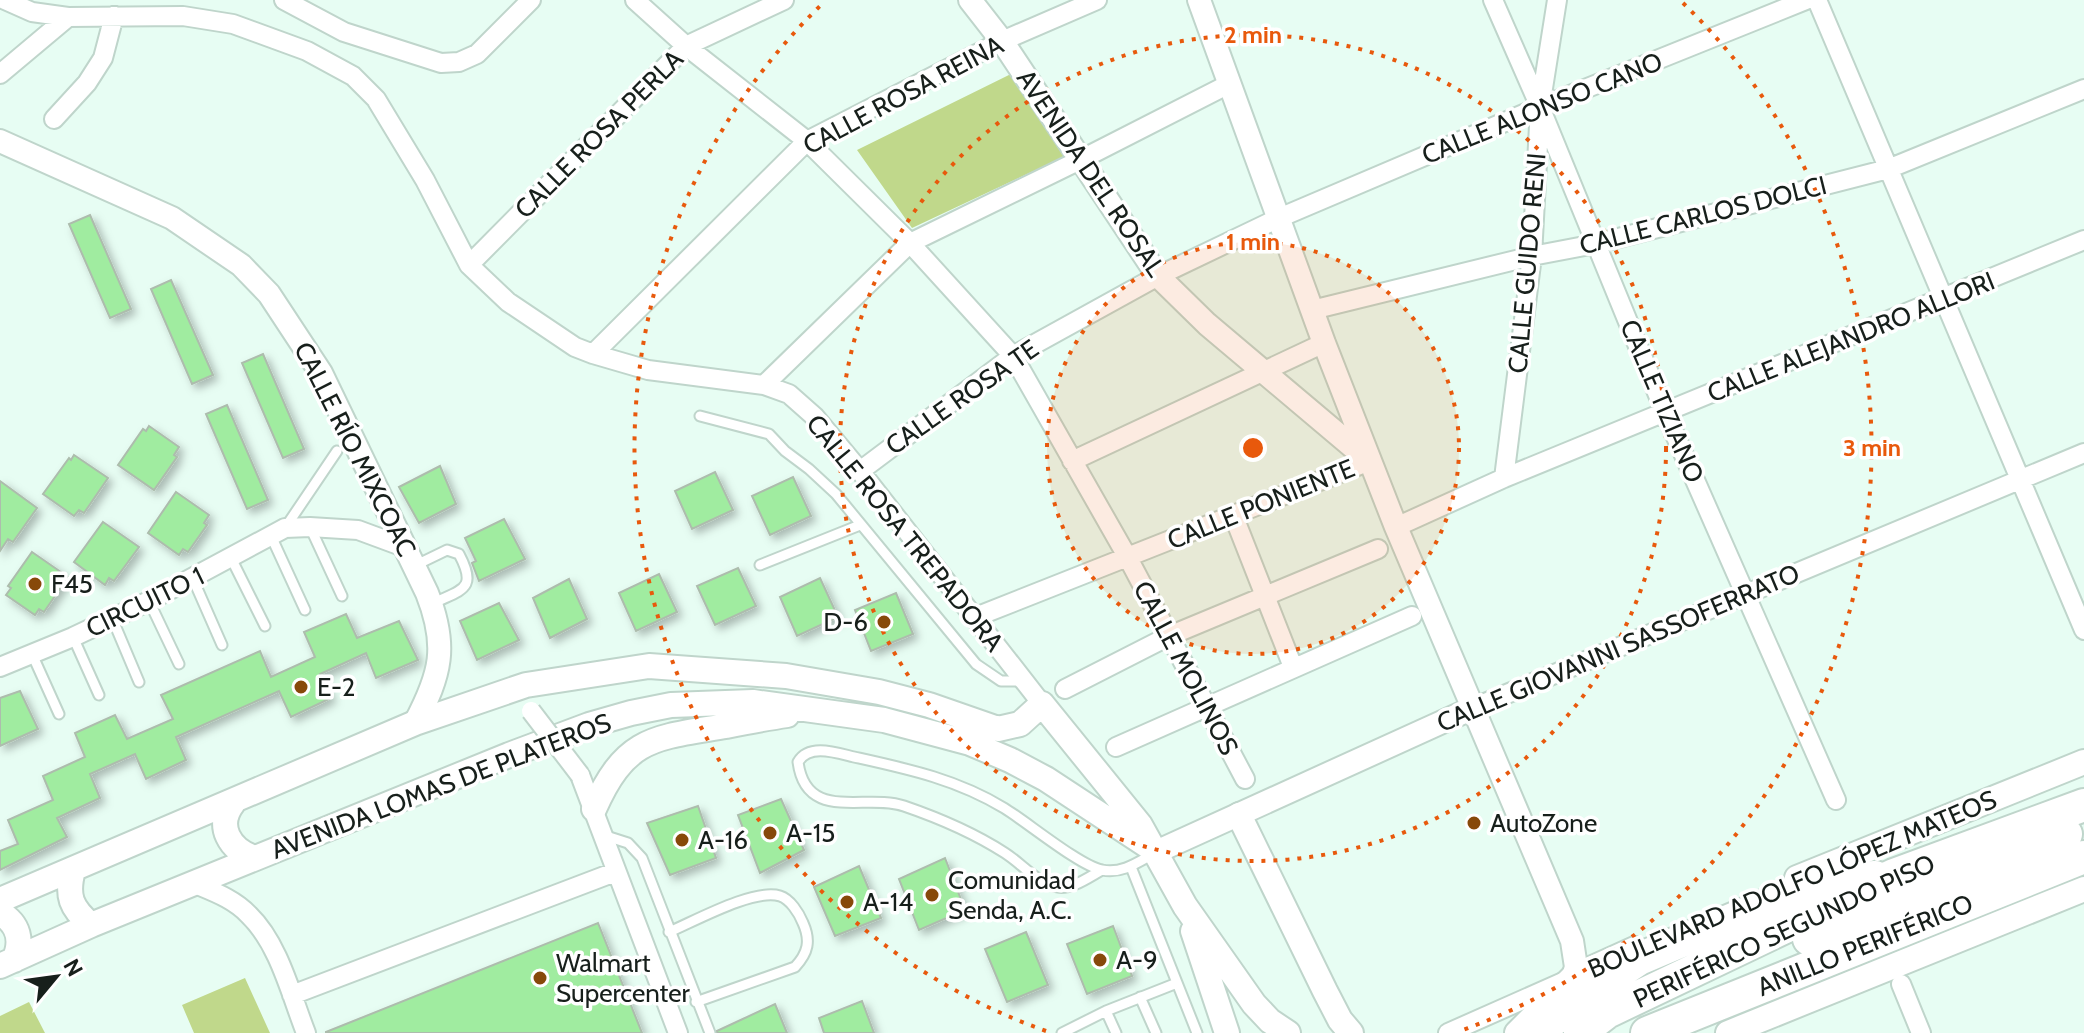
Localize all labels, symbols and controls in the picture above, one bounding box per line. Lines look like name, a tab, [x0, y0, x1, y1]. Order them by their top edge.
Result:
text: 2 min	[1224, 20, 1282, 49]
street label: CALLE ROSA REINA	[797, 29, 1009, 161]
street label: CALLE ROSA PERLA	[508, 43, 690, 225]
street label: CALLE ALONSO CANO	[1417, 45, 1667, 171]
street label: AVENIDA DEL ROSAL	[1010, 64, 1172, 282]
street label: CALLE GUIDO RENI	[1501, 151, 1553, 375]
street label: CALLE CARLOS DOLCI	[1576, 169, 1830, 261]
text: 1 min	[1226, 227, 1280, 256]
street label: CALLE ALEJANDRO ALLORI	[1703, 265, 1999, 409]
street label: CALLE TIZIANO	[1613, 315, 1711, 487]
street label: CALLE ROSA TE	[879, 332, 1045, 462]
street label: CALLE RÍO MIXCOAC	[287, 337, 423, 561]
street label: CALLE ROSA TREPADORA	[800, 408, 1010, 658]
text: 3 min	[1843, 433, 1901, 462]
centre of rings	[1239, 434, 1267, 462]
street label: CALLE PONIENTE	[1163, 452, 1359, 556]
street label: CALLE GIOVANNI SASSOFERRATO	[1432, 557, 1804, 739]
street label: CIRCUITO 1	[81, 560, 209, 644]
place label: F45	[51, 568, 93, 600]
marker: F45	[26, 575, 44, 593]
street label: CALLE MOLINOS	[1127, 575, 1245, 761]
place label: D-6	[823, 606, 868, 638]
marker: D-6	[875, 613, 893, 631]
place label: E-2	[317, 671, 355, 703]
marker: E-2	[292, 678, 310, 696]
street label: AVENIDA LOMAS DE PLATEROS	[266, 706, 616, 866]
street label: BOULEVARD ADOLFO LÓPEZ MATEOS	[1583, 783, 2001, 985]
place label: AutoZone	[1490, 807, 1597, 839]
marker: AutoZone	[1465, 814, 1483, 832]
place label: A-15	[786, 817, 835, 849]
place label: A-16	[698, 824, 748, 856]
marker: A-15	[761, 824, 779, 842]
marker: A-16	[673, 831, 691, 849]
street label: PERIFÉRICO SEGUNDO PISO	[1628, 847, 1940, 1015]
place label: Comunidad Senda, A.C.	[948, 864, 1076, 926]
place label: A-14	[863, 886, 913, 918]
marker: Comunidad Senda, A.C.	[923, 886, 941, 904]
street label: ANILLO PERIFÉRICO	[1752, 887, 1978, 1003]
marker: A-14	[838, 893, 856, 911]
north arrow	[16, 937, 96, 1017]
place label: A-9	[1116, 944, 1158, 976]
place label: Walmart Supercenter	[556, 947, 691, 1009]
marker: A-9	[1091, 951, 1109, 969]
text: N	[57, 954, 89, 981]
marker: Walmart Supercenter	[531, 969, 549, 987]

